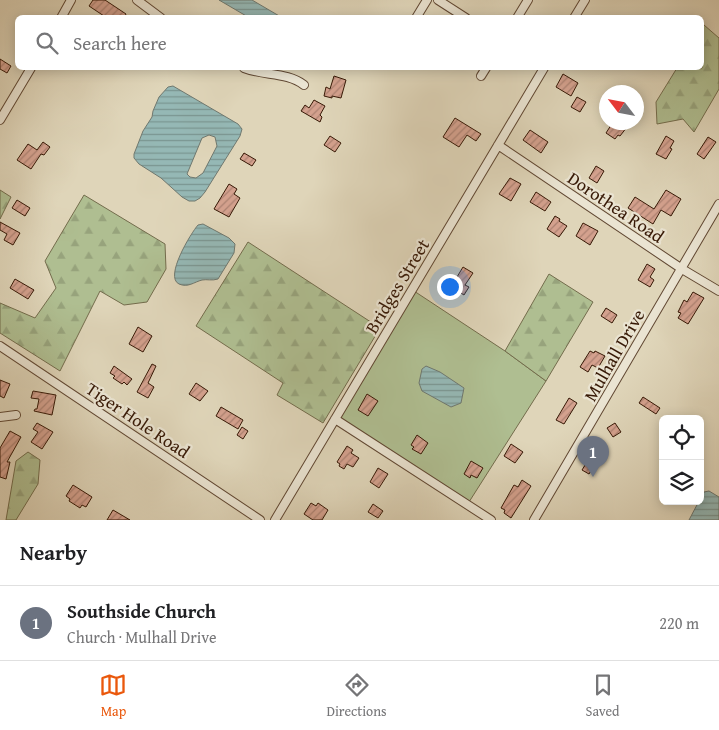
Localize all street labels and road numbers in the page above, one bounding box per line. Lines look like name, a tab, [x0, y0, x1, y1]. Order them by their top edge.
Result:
street label: Dorothea Road	[562, 165, 670, 250]
street label: Bridges Street	[358, 233, 436, 339]
street label: Mulhall Drive	[577, 304, 651, 406]
street label: Tiger Hole Road	[81, 375, 196, 465]

